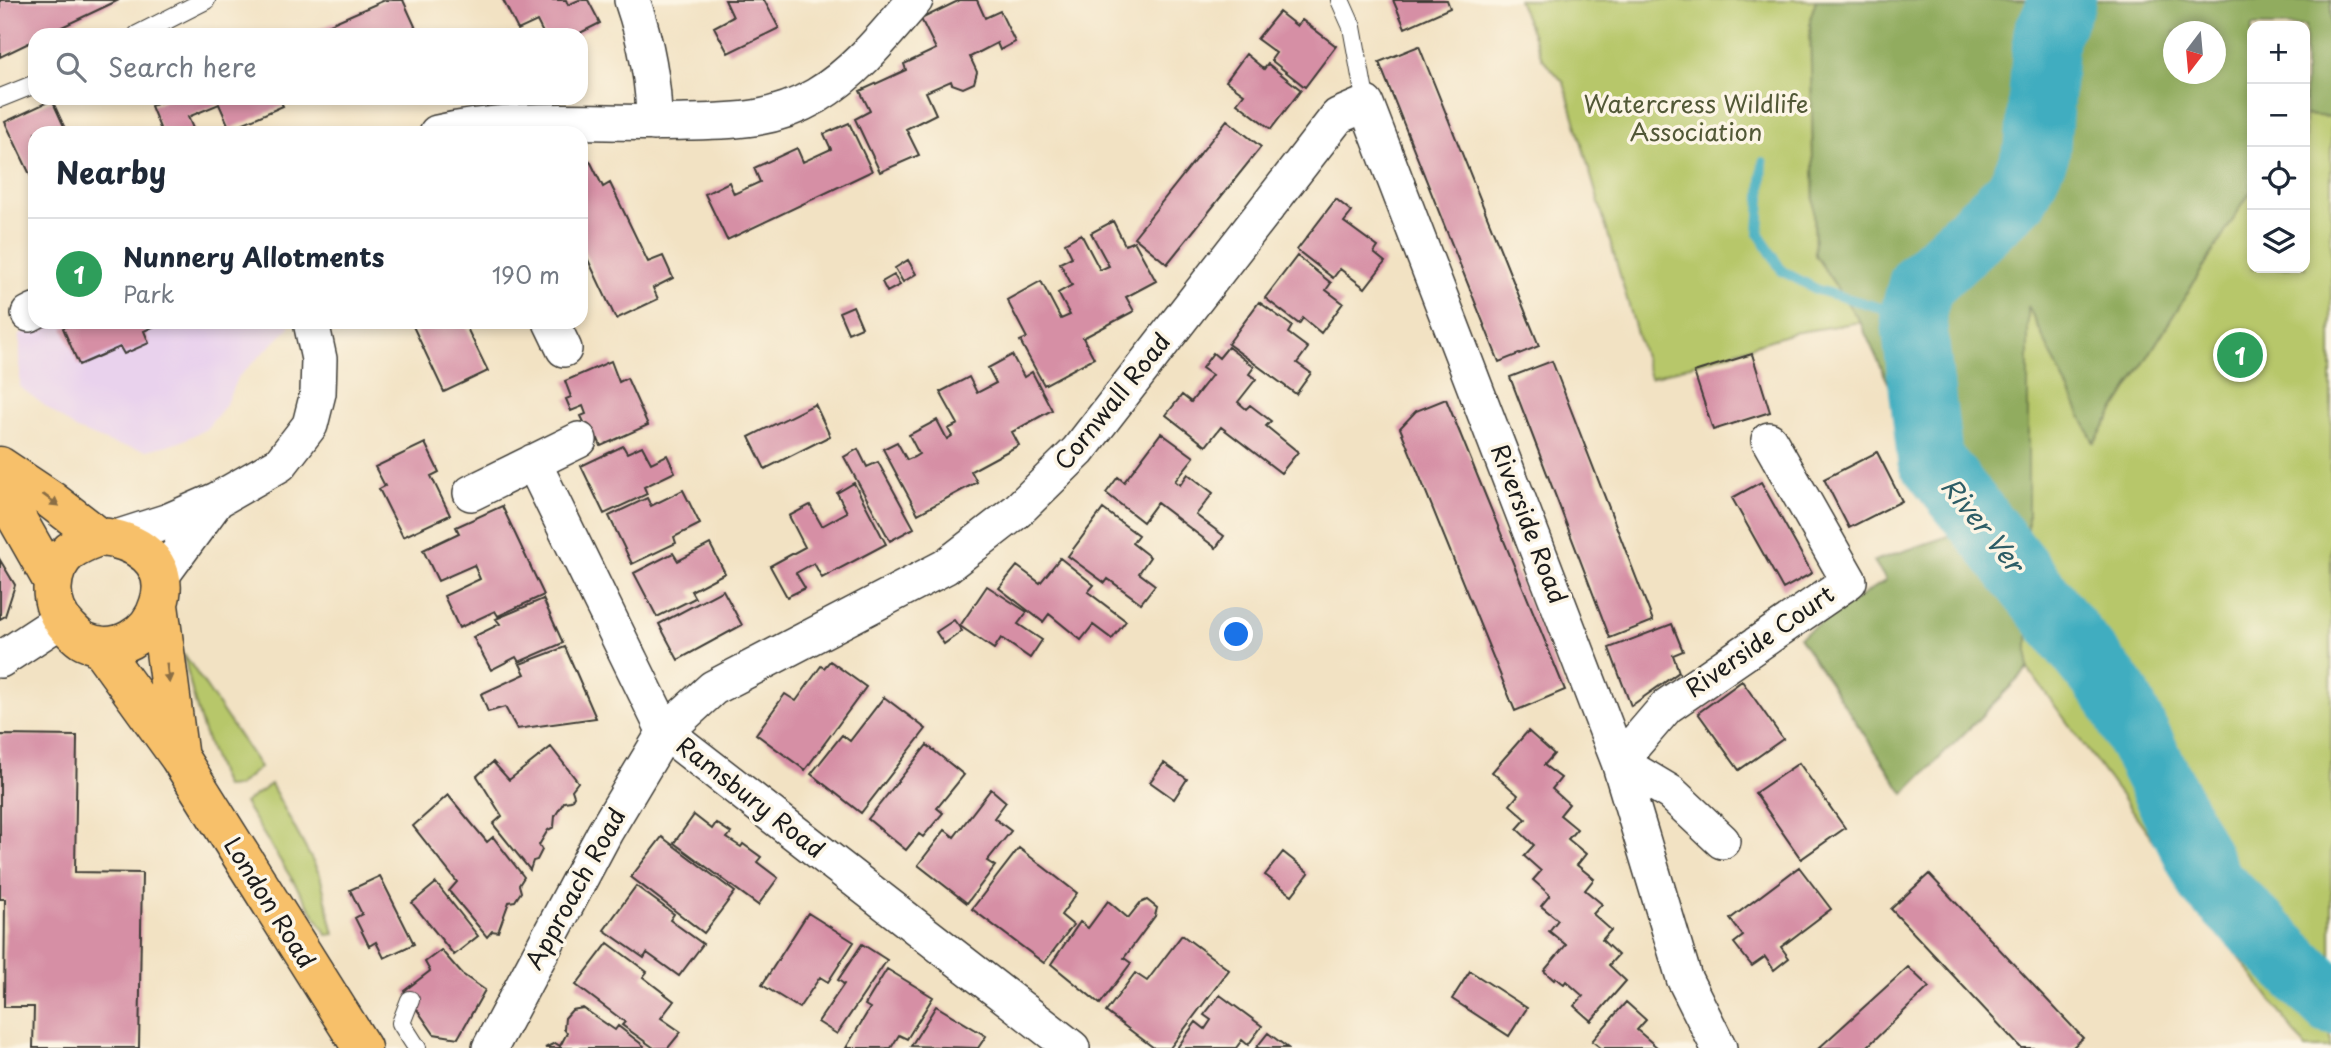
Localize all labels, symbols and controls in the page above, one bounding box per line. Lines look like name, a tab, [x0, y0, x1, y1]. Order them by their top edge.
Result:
north arrow	[2163, 21, 2226, 84]
map controls	[2247, 21, 2310, 273]
button: +	[2247, 21, 2310, 84]
search box	[28, 28, 588, 105]
text: Search here	[108, 47, 257, 86]
icon: search	[52, 48, 90, 86]
button: −	[2247, 84, 2310, 147]
park label: Watercress Wildlife Association	[1583, 85, 1809, 149]
button: locate	[2247, 147, 2310, 210]
text: Nearby	[56, 149, 166, 194]
button: layers	[2247, 210, 2310, 273]
text: Nunnery Allotments	[123, 237, 384, 276]
text: 1	[74, 257, 85, 292]
text: 190 m	[492, 257, 560, 292]
text: Park	[123, 276, 174, 311]
street label: Cornwall Road	[1045, 324, 1178, 477]
pin: 1	[2217, 329, 2263, 381]
street label: Riverside Road	[1483, 438, 1577, 608]
water label: River Ver	[1932, 468, 2036, 583]
one-way arrow	[42, 493, 60, 507]
street label: Riverside Court	[1677, 575, 1841, 705]
your location	[1219, 617, 1253, 651]
one-way arrow	[163, 662, 174, 684]
street label: Ramsbury Road	[669, 727, 833, 866]
street label: Approach Road	[515, 801, 634, 976]
street label: London Road	[216, 829, 325, 975]

